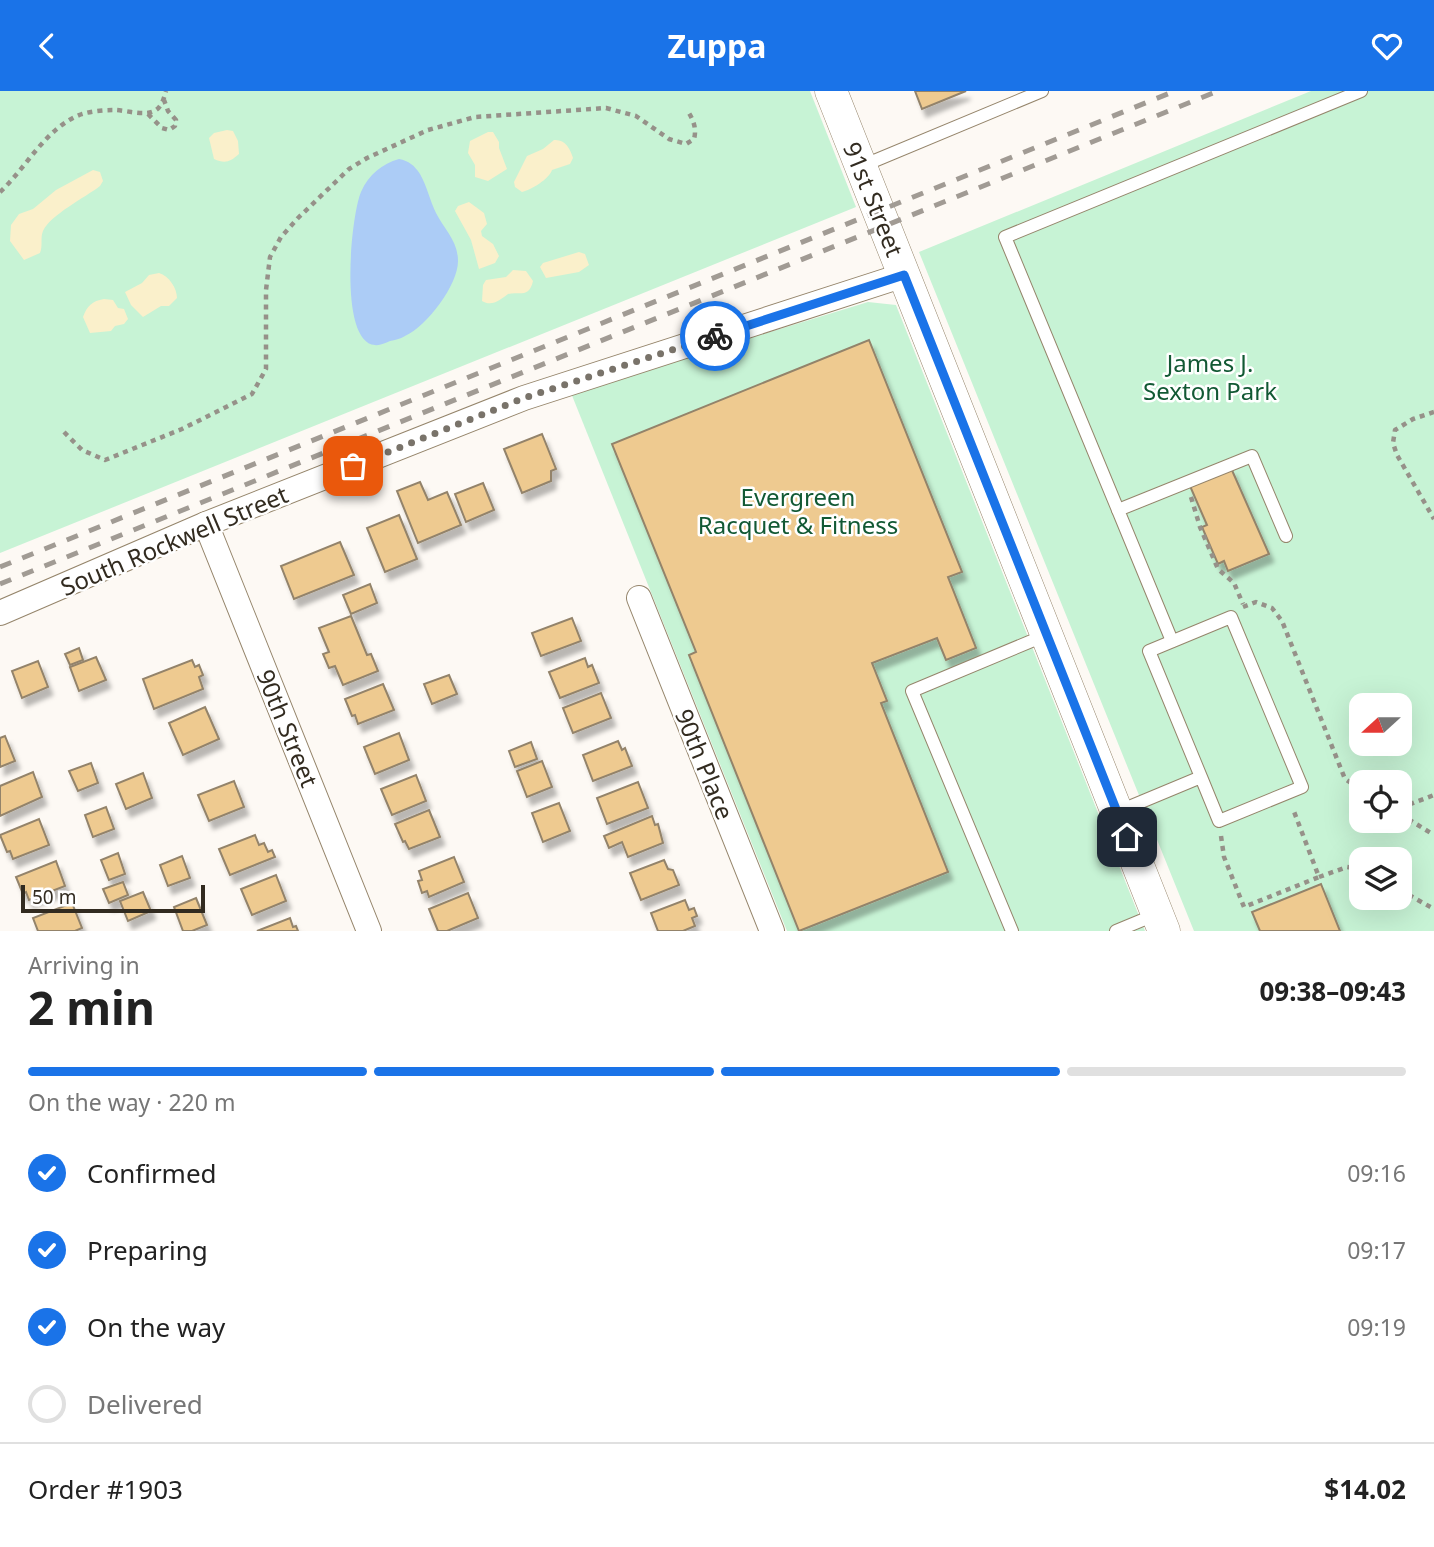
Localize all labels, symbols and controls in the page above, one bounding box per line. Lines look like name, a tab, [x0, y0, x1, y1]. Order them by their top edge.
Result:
text: Zuppa	[668, 24, 766, 67]
icon: back	[28, 27, 66, 65]
icon: heart	[1368, 27, 1406, 65]
street label: 91st Street	[836, 137, 912, 262]
courier	[680, 301, 750, 371]
icon: bike	[696, 317, 734, 355]
park label: James J. Sexton Park	[1143, 346, 1277, 407]
pin	[323, 436, 383, 496]
icon: bag	[334, 447, 372, 485]
street label: South Rockwell Street	[55, 477, 293, 603]
park label: Evergreen Racquet & Fitness	[698, 480, 898, 541]
street label: 90th Street	[249, 664, 327, 792]
north arrow	[1349, 693, 1412, 756]
map controls	[1349, 693, 1412, 910]
street label: 90th Place	[668, 704, 742, 824]
button: locate	[1349, 770, 1412, 833]
pin	[1097, 807, 1157, 867]
icon: home	[1108, 818, 1146, 856]
button: layers	[1349, 847, 1412, 910]
scale bar	[21, 882, 205, 914]
text: 50 m	[32, 884, 76, 910]
text: Arriving in	[28, 949, 140, 981]
text: 09:38–09:43	[1259, 973, 1406, 1009]
text: 2 min	[28, 976, 155, 1038]
text: On the way · 220 m	[28, 1086, 235, 1118]
icon: check	[28, 1154, 66, 1192]
text: Confirmed	[87, 1155, 217, 1191]
text: 09:16	[1347, 1157, 1406, 1189]
icon: check	[28, 1231, 66, 1269]
text: Preparing	[87, 1232, 208, 1268]
text: 09:17	[1347, 1234, 1406, 1266]
icon: check	[28, 1308, 66, 1346]
text: On the way	[87, 1309, 225, 1345]
text: 09:19	[1347, 1311, 1406, 1343]
text: Delivered	[87, 1386, 203, 1422]
text: Order #1903	[28, 1471, 183, 1507]
text: $14.02	[1324, 1471, 1406, 1507]

